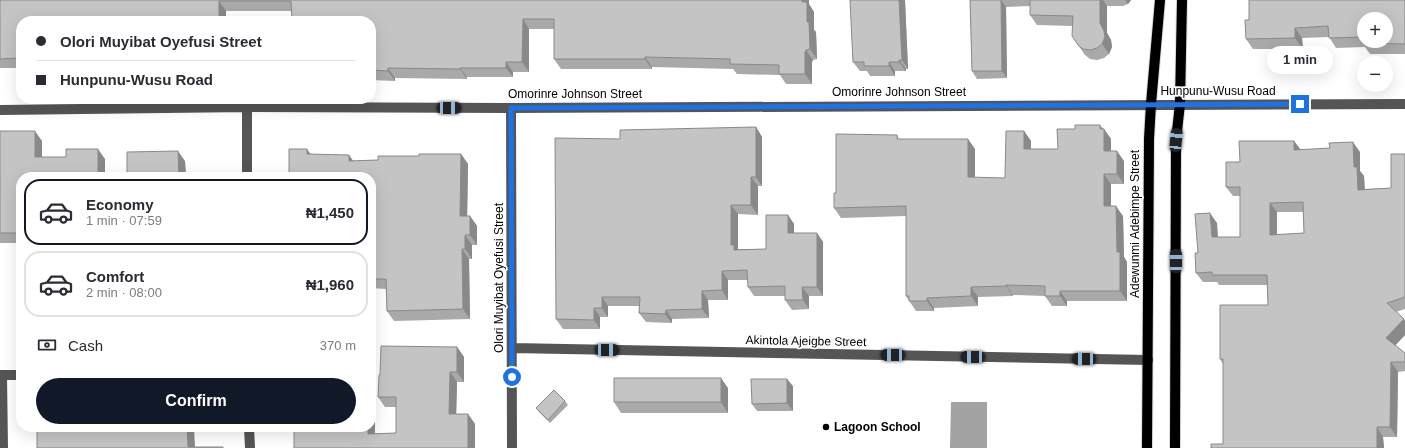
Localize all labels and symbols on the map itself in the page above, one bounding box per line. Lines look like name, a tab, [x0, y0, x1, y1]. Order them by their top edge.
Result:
callout: 1 min	[1267, 46, 1333, 74]
street label: Hunpunu-Wusu Road	[1160, 84, 1276, 98]
street label: Omorinre Johnson Street	[832, 85, 967, 99]
street label: Omorinre Johnson Street	[508, 87, 643, 101]
route end	[1291, 95, 1309, 113]
car	[437, 102, 461, 114]
car	[1169, 127, 1183, 153]
street label: Adewunmi Adebimpe Street	[1128, 149, 1142, 298]
street label: Olori Muyibat Oyefusi Street	[492, 202, 506, 353]
car	[1170, 249, 1182, 273]
street label: Akintola Ajeigbe Street	[746, 333, 867, 349]
car	[595, 344, 619, 356]
car	[881, 349, 905, 361]
car	[961, 351, 985, 363]
car	[1072, 353, 1096, 365]
route start	[503, 368, 521, 386]
place label: Lagoon School	[834, 420, 921, 434]
marker: Lagoon School	[821, 422, 831, 432]

